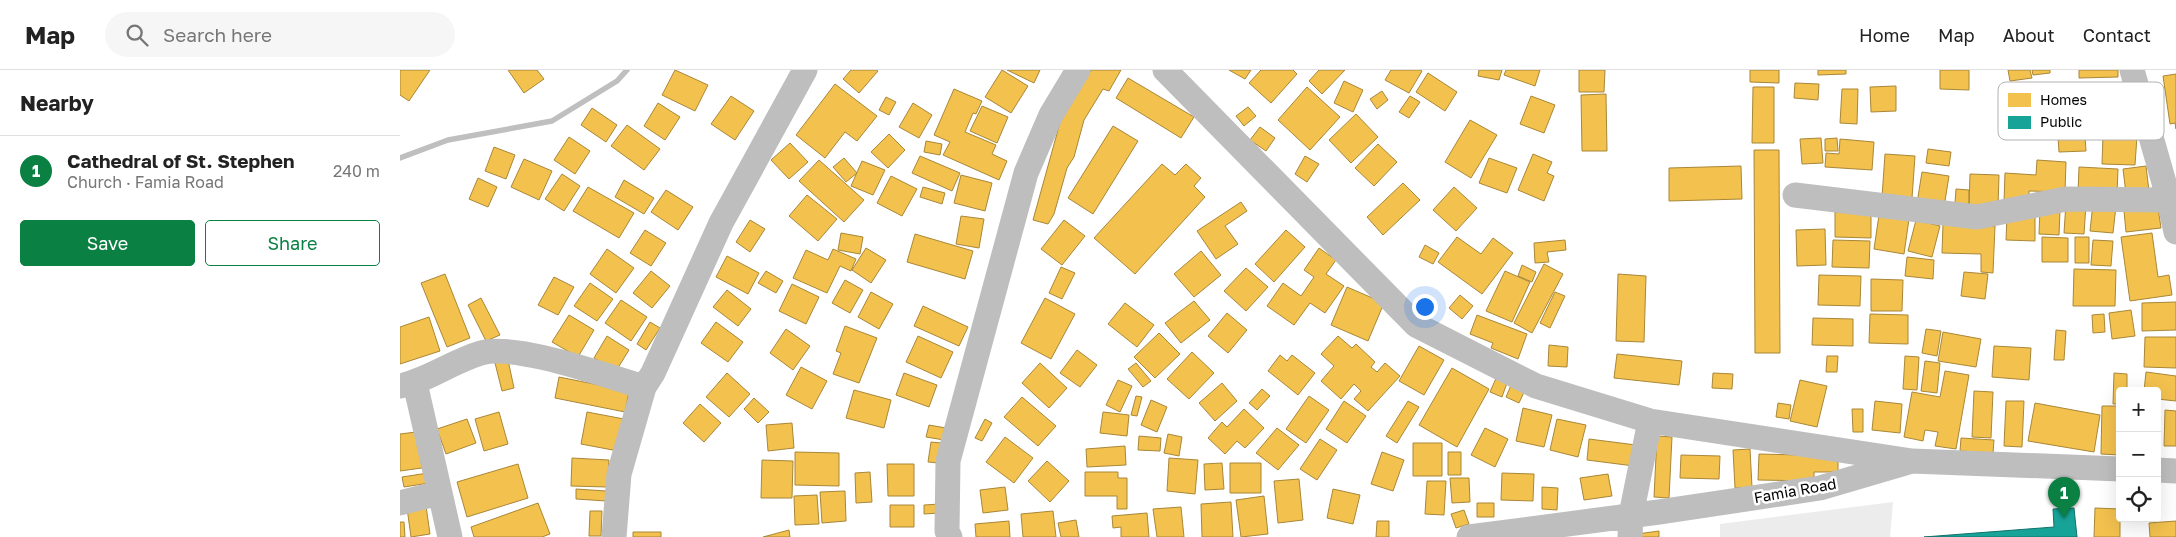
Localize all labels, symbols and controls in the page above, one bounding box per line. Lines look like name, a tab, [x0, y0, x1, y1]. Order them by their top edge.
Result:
search box	[105, 12, 455, 57]
text: Map	[25, 20, 75, 49]
icon: search	[123, 21, 151, 49]
text: Search here	[163, 23, 272, 46]
text: Home	[1859, 24, 1910, 46]
text: Map	[1938, 24, 1975, 46]
text: About	[2003, 24, 2055, 46]
text: Contact	[2083, 24, 2151, 46]
legend	[1998, 82, 2164, 140]
text: Nearby	[20, 90, 94, 116]
text: Homes	[2040, 91, 2087, 108]
text: Public	[2040, 113, 2082, 130]
text: Cathedral of St. Stephen	[67, 149, 294, 172]
text: 1	[32, 161, 40, 181]
text: 240 m	[333, 161, 380, 181]
text: Church · Famia Road	[67, 172, 224, 192]
button: Save	[20, 220, 195, 266]
button: Share	[205, 220, 380, 266]
your location	[1412, 294, 1438, 320]
map controls	[2116, 387, 2161, 522]
button: +	[2116, 387, 2161, 432]
button: −	[2116, 432, 2161, 477]
street label: Famia Road	[1752, 474, 1838, 506]
pin: 1	[2048, 477, 2080, 518]
button: locate	[2116, 477, 2161, 522]

